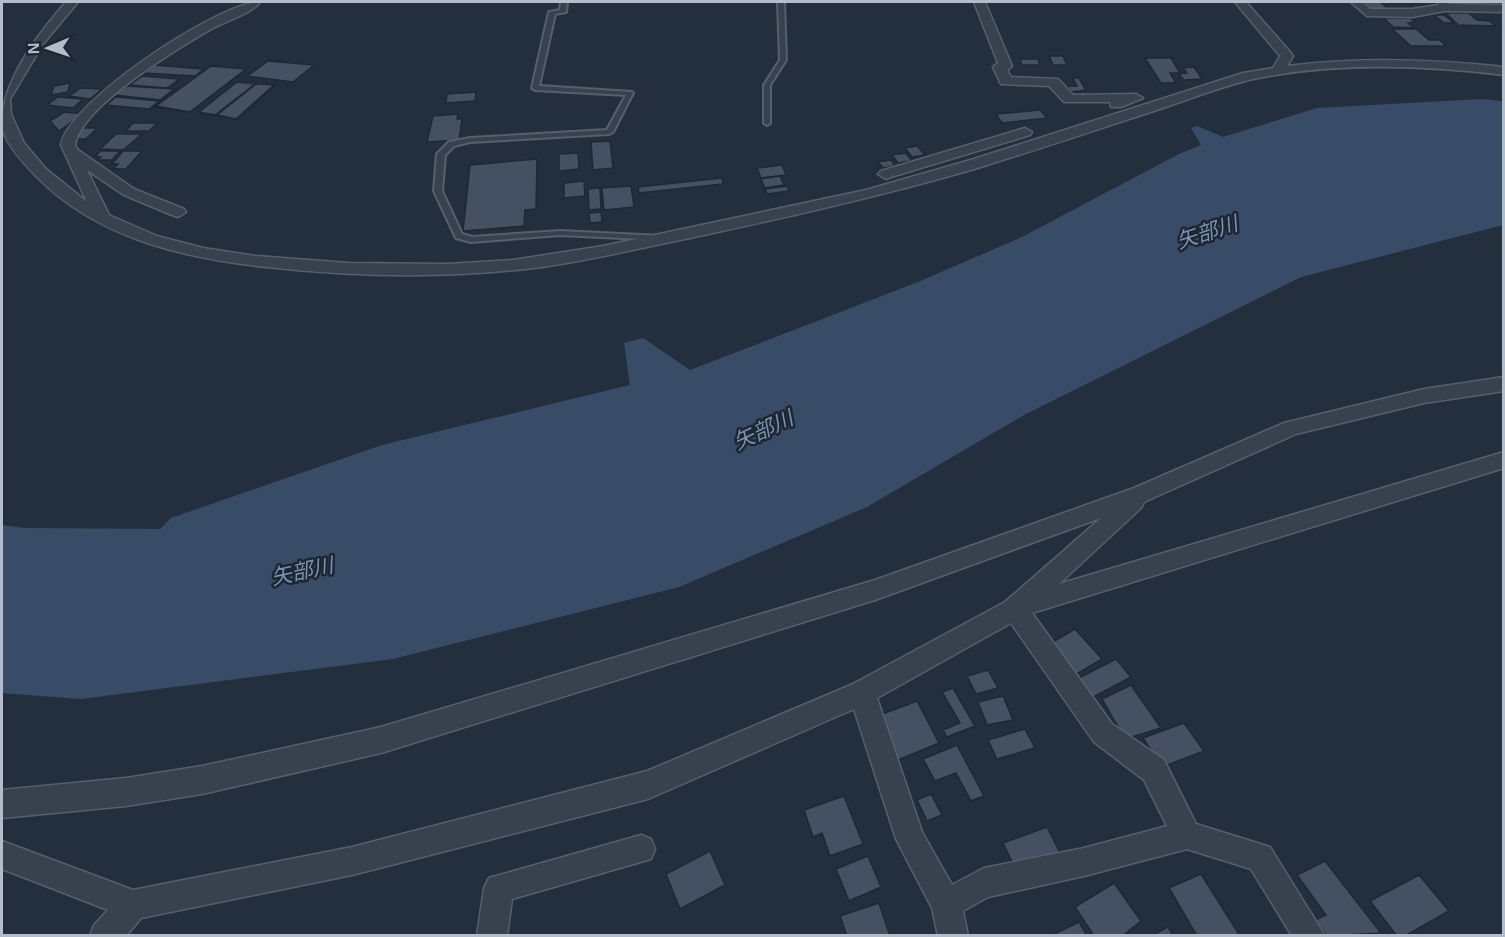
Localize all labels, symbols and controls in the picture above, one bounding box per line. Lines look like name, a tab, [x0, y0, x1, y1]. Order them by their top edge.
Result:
north arrow	[18, 18, 78, 78]
text: N	[25, 42, 42, 55]
water label: 矢部川	[1173, 211, 1242, 253]
water label: 矢部川	[730, 405, 798, 454]
water label: 矢部川	[269, 553, 337, 589]

